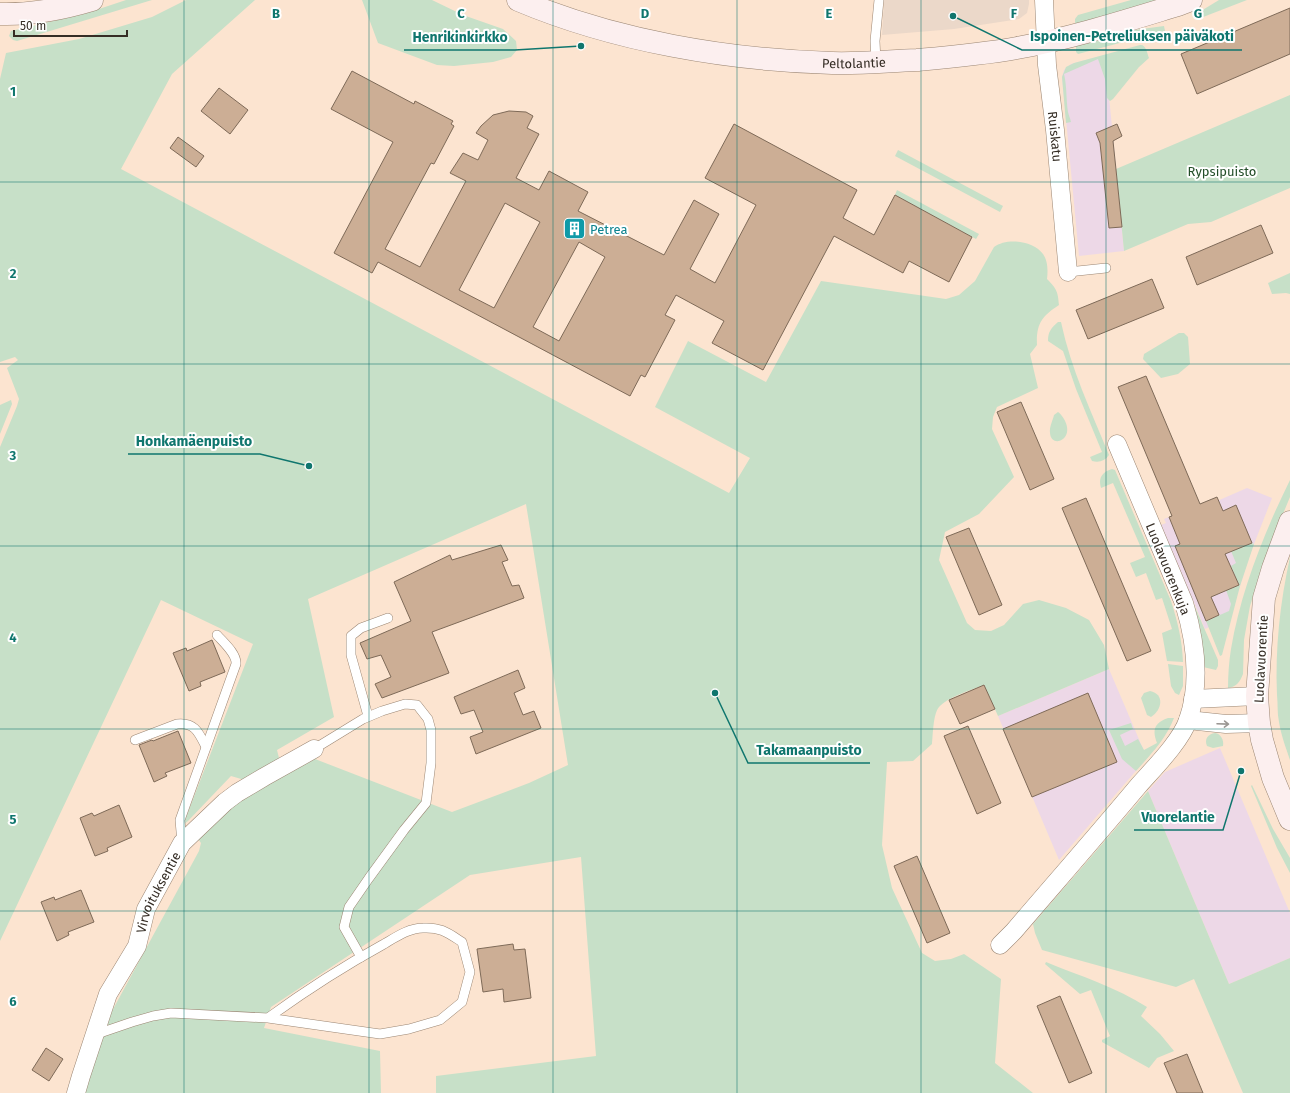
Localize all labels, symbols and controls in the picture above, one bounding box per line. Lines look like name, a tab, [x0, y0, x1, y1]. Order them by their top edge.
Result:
text: B	[272, 6, 280, 21]
text: C	[457, 6, 465, 21]
text: D	[641, 6, 650, 21]
text: E	[826, 6, 833, 21]
text: F	[1011, 6, 1018, 21]
text: G	[1194, 6, 1202, 21]
scale bar	[14, 12, 127, 38]
text: 50 m	[20, 19, 46, 33]
callout: Henrikinkirkko	[404, 24, 515, 50]
callout: Ispoinen-Petreliuksen päiväkoti	[1022, 24, 1242, 50]
text: Ispoinen-Petreliuksen päiväkoti	[1030, 28, 1234, 45]
text: Henrikinkirkko	[412, 29, 508, 46]
street label: Peltolantie	[822, 54, 886, 71]
text: 1	[10, 84, 16, 99]
street label: Ruiskatu	[1045, 110, 1065, 163]
park label: Rypsipuisto	[1188, 164, 1256, 179]
building icon: Petrea	[562, 216, 588, 242]
place label: Petrea	[590, 222, 628, 237]
text: 2	[10, 266, 17, 281]
callout: Honkamäenpuisto	[128, 428, 260, 454]
text: Honkamäenpuisto	[136, 433, 252, 450]
text: 3	[9, 448, 17, 463]
street label: Luolavuorenkuja	[1143, 521, 1193, 617]
street label: Luolavuorentie	[1251, 614, 1271, 704]
text: 4	[9, 630, 17, 645]
one-way arrow	[1216, 720, 1229, 727]
callout: Takamaanpuisto	[748, 737, 870, 763]
text: Takamaanpuisto	[756, 742, 862, 759]
callout: Vuorelantie	[1134, 804, 1223, 830]
text: Vuorelantie	[1140, 809, 1215, 826]
text: 5	[10, 812, 17, 827]
street label: Virvoituksentie	[133, 849, 183, 935]
text: 6	[9, 994, 17, 1009]

